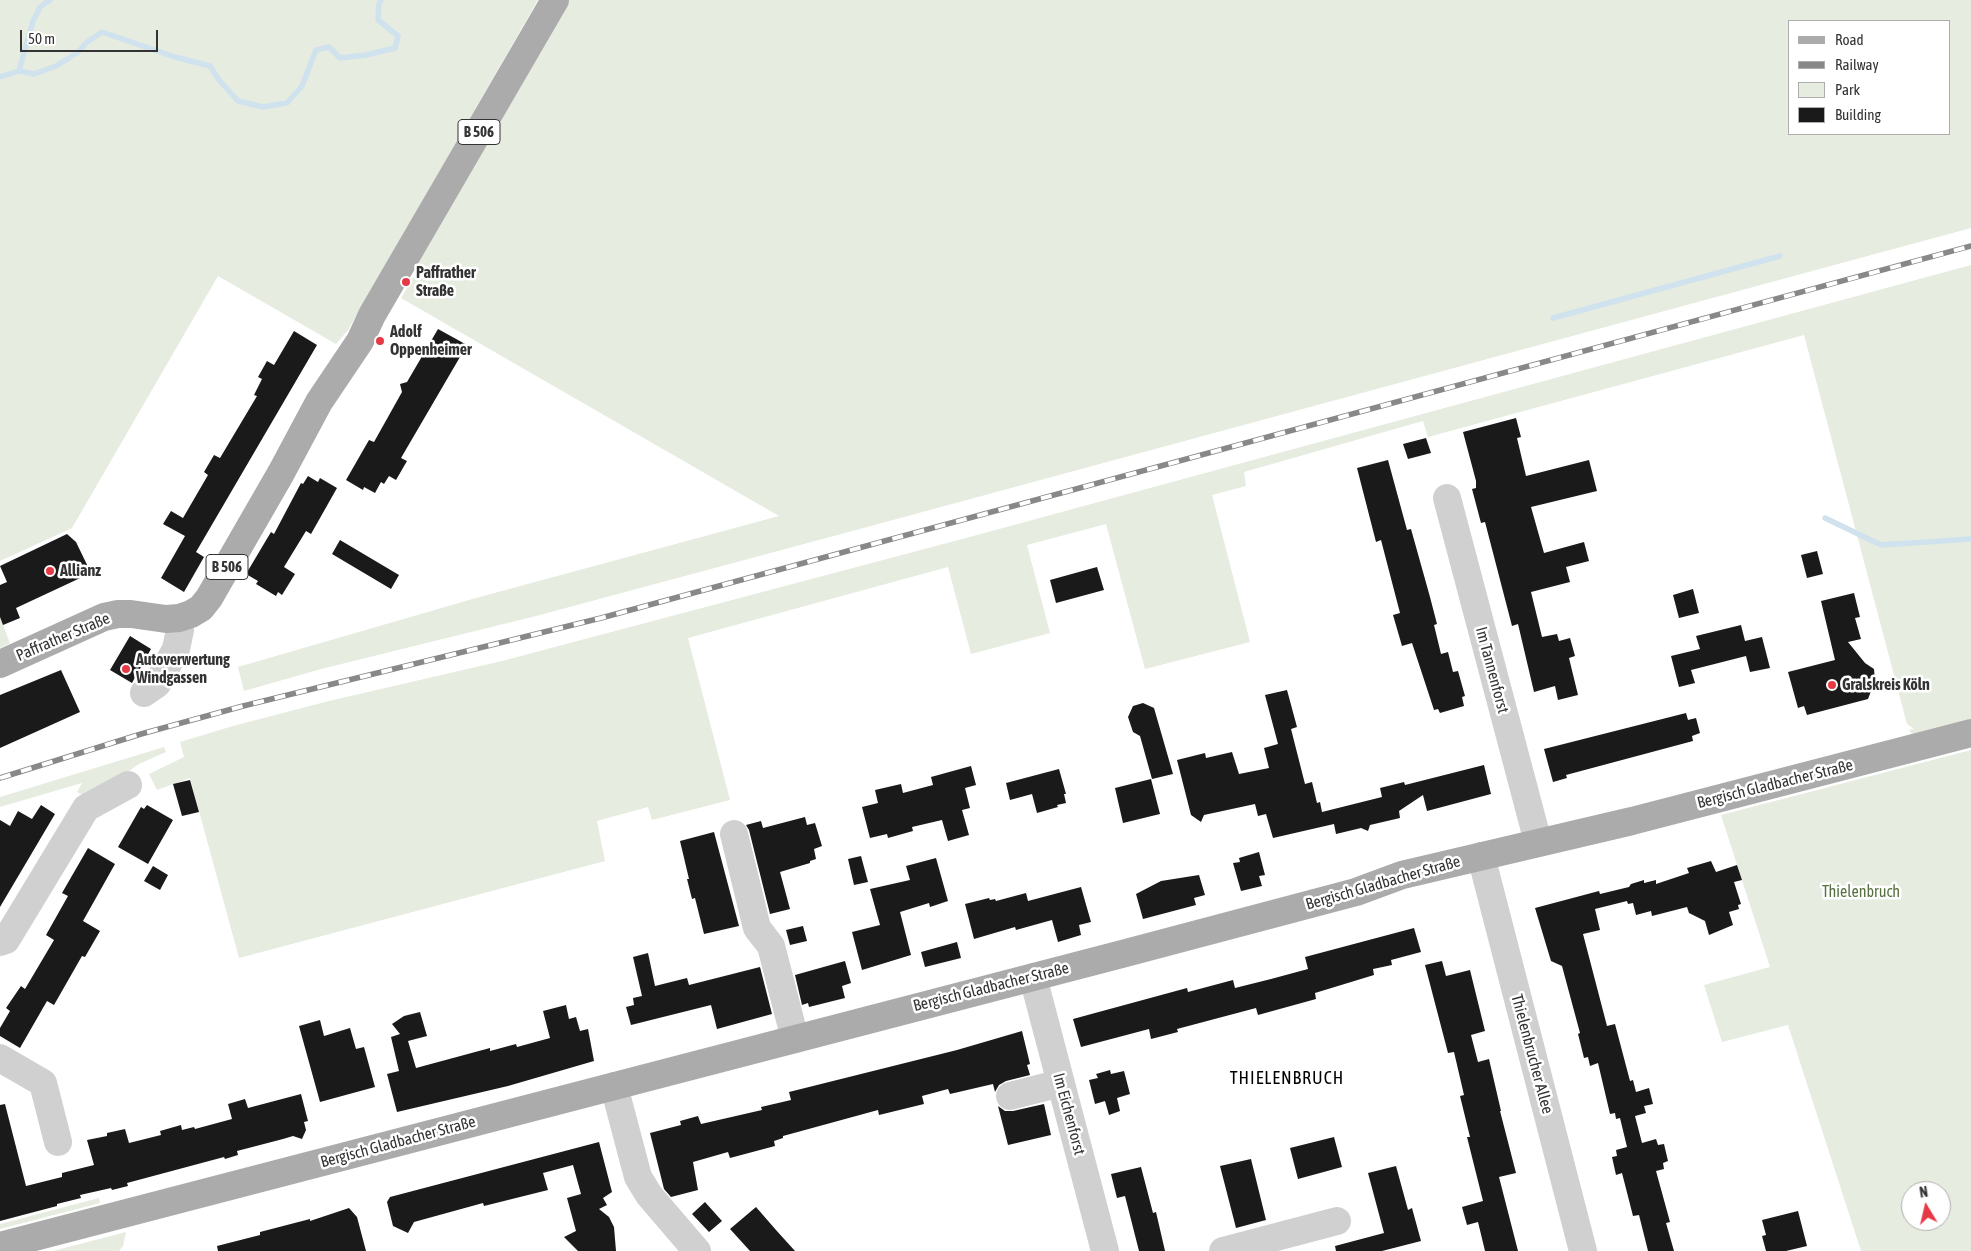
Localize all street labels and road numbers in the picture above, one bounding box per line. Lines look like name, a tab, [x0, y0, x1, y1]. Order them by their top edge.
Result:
road number: B 506	[458, 120, 500, 144]
road number: B 506	[206, 554, 248, 580]
street label: Paffrather Straße	[13, 609, 113, 665]
street label: Im Tannenforst	[1471, 625, 1513, 715]
street label: Bergisch Gladbacher Straße	[1695, 755, 1855, 813]
street label: Bergisch Gladbacher Straße	[1304, 852, 1462, 914]
street label: Bergisch Gladbacher Straße	[911, 958, 1071, 1016]
street label: Thielenbrucher Allee	[1507, 992, 1557, 1116]
street label: Im Eichenforst	[1049, 1071, 1089, 1157]
street label: Bergisch Gladbacher Straße	[318, 1112, 478, 1172]

